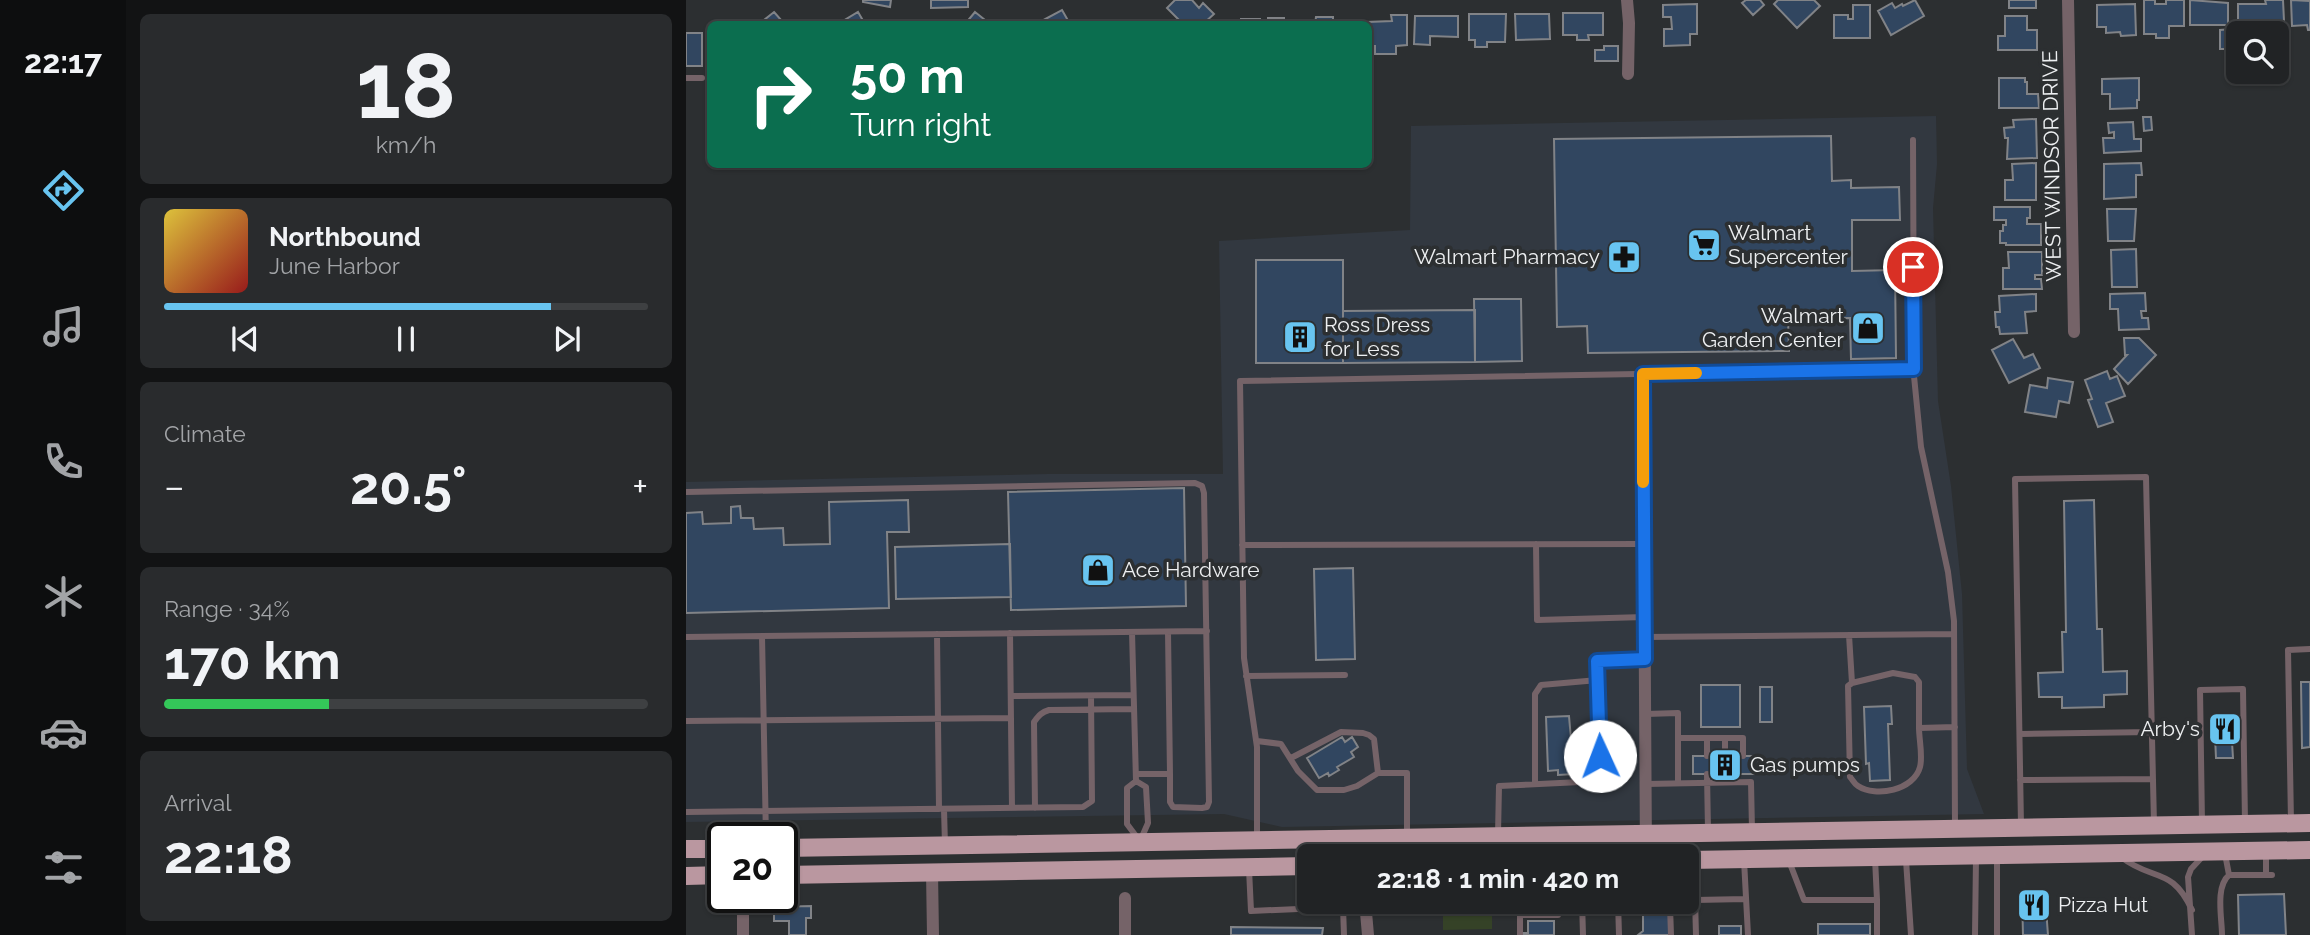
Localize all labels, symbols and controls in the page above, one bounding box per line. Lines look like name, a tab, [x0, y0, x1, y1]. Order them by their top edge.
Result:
map controls	[2226, 21, 2289, 84]
button: search	[2226, 21, 2289, 84]
text: 18	[356, 32, 456, 139]
text: 22:17	[24, 43, 102, 80]
text: 50 m	[850, 47, 965, 104]
icon: right	[735, 49, 826, 140]
street label: WEST WINDSOR DRIVE	[2037, 50, 2066, 282]
text: Turn right	[850, 106, 991, 143]
text: km/h	[376, 131, 436, 158]
icon: directions	[39, 166, 88, 215]
place label: Walmart Supercenter	[1728, 220, 1849, 269]
text: Northbound	[269, 222, 421, 252]
supermarket icon: Walmart Supercenter	[1685, 226, 1723, 264]
pin	[1883, 237, 1943, 297]
pharmacy icon: Walmart Pharmacy	[1605, 238, 1643, 276]
place label: Walmart Pharmacy	[1414, 244, 1600, 269]
icon: arrive	[1894, 248, 1932, 286]
text: June Harbor	[269, 252, 400, 279]
icon: music	[39, 302, 88, 351]
place label: Walmart Garden Center	[1702, 303, 1845, 352]
shop icon: Walmart Garden Center	[1849, 309, 1887, 347]
place label: Ross Dress for Less	[1324, 312, 1430, 361]
building icon: Ross Dress for Less	[1281, 318, 1319, 356]
icon: previous	[226, 320, 264, 358]
icon: pause	[387, 320, 425, 358]
icon: next	[548, 320, 586, 358]
text: Climate	[164, 420, 246, 447]
icon: phone	[39, 437, 88, 486]
text: 20.5°	[350, 455, 467, 516]
text: −	[164, 464, 184, 509]
text: +	[632, 464, 648, 509]
shop icon: Ace Hardware	[1079, 551, 1117, 589]
place label: Ace Hardware	[1122, 557, 1260, 582]
icon: climate	[39, 572, 88, 621]
text: Range · 34%	[164, 595, 290, 622]
text: 170 km	[164, 630, 341, 691]
icon: car	[39, 708, 88, 757]
restaurant icon: Arby's	[2206, 710, 2244, 748]
place label: Arby's	[2140, 716, 2200, 741]
position arrow	[1563, 719, 1637, 793]
building icon: Gas pumps	[1706, 746, 1744, 784]
place label: Gas pumps	[1750, 752, 1860, 777]
text: Arrival	[164, 789, 231, 816]
speed limit sign: 20	[707, 822, 798, 913]
text: 22:18	[164, 824, 293, 885]
icon: filters	[39, 843, 88, 892]
text: 22:18 · 1 min · 420 m	[1377, 864, 1619, 894]
restaurant icon: Pizza Hut	[2015, 886, 2053, 924]
place label: Pizza Hut	[2058, 892, 2148, 917]

